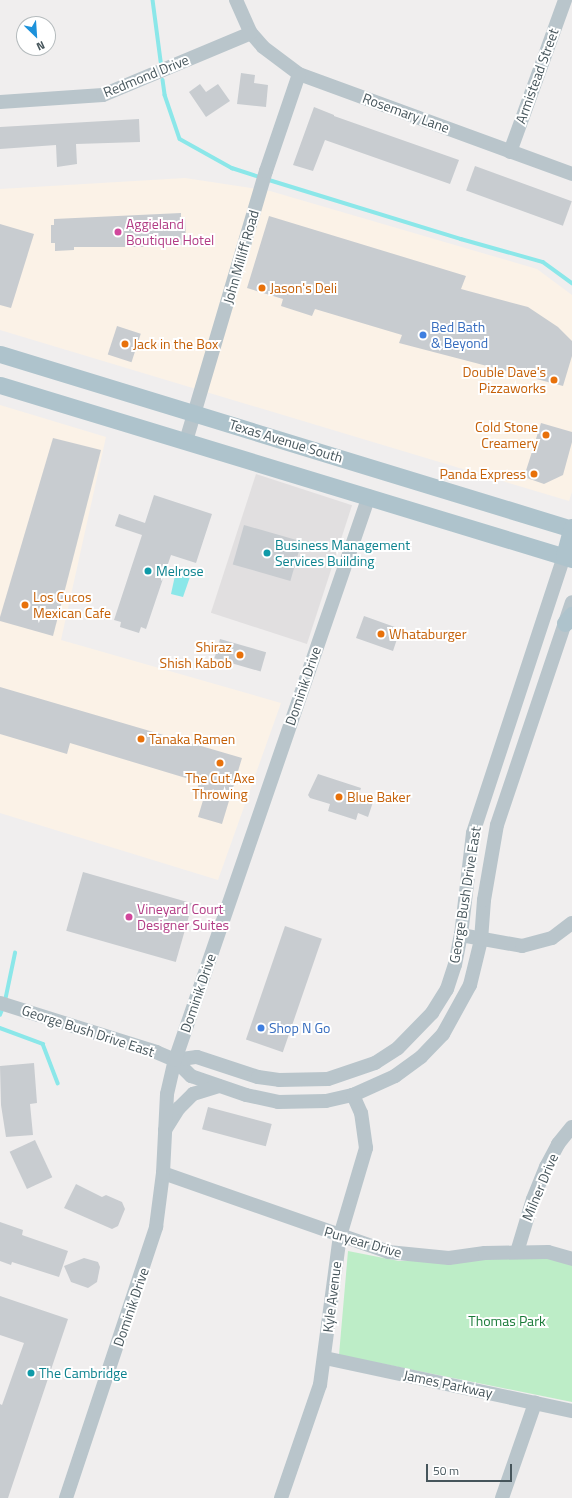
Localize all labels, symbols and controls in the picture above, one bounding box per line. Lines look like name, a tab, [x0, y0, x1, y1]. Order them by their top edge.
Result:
north arrow	[16, 16, 56, 56]
street label: Armistead Street	[512, 26, 562, 126]
text: N	[34, 37, 47, 55]
street label: Redmond Drive	[101, 51, 191, 101]
street label: Rosemary Lane	[360, 90, 452, 136]
street label: John Milliff Road	[220, 208, 262, 306]
place label: Aggieland Boutique Hotel	[126, 216, 214, 248]
marker: Aggieland Boutique Hotel	[113, 227, 123, 237]
place label: Jason's Deli	[270, 280, 337, 296]
marker: Jason's Deli	[257, 283, 267, 293]
place label: Bed Bath & Beyond	[431, 319, 488, 352]
marker: Bed Bath & Beyond	[418, 330, 428, 340]
place label: Jack in the Box	[133, 336, 218, 352]
marker: Jack in the Box	[120, 339, 130, 349]
place label: Double Dave's Pizzaworks	[463, 364, 546, 396]
marker: Double Dave's Pizzaworks	[549, 375, 559, 385]
street label: Texas Avenue South	[227, 416, 345, 466]
place label: Cold Stone Creamery	[475, 419, 538, 452]
marker: Cold Stone Creamery	[541, 430, 551, 440]
place label: Panda Express	[439, 466, 526, 482]
marker: Panda Express	[529, 469, 539, 479]
place label: Business Management Services Building	[275, 537, 410, 570]
marker: Business Management Services Building	[262, 548, 272, 558]
place label: Melrose	[156, 563, 204, 579]
marker: Melrose	[143, 566, 153, 576]
place label: Los Cucos Mexican Cafe	[33, 589, 111, 622]
marker: Los Cucos Mexican Cafe	[20, 600, 30, 610]
place label: Whataburger	[389, 626, 467, 642]
marker: Whataburger	[376, 629, 386, 639]
place label: Shiraz Shish Kabob	[160, 639, 232, 672]
street label: Dominik Drive	[282, 644, 324, 728]
marker: Shiraz Shish Kabob	[235, 650, 245, 660]
place label: Tanaka Ramen	[149, 731, 235, 747]
marker: Tanaka Ramen	[136, 734, 146, 744]
marker: The Cut Axe Throwing	[215, 758, 225, 768]
place label: The Cut Axe Throwing	[185, 770, 255, 802]
place label: Blue Baker	[347, 789, 411, 805]
marker: Blue Baker	[334, 792, 344, 802]
street label: George Bush Drive East	[446, 825, 484, 965]
place label: Vineyard Court Designer Suites	[137, 901, 229, 934]
marker: Vineyard Court Designer Suites	[124, 912, 134, 922]
street label: Dominik Drive	[177, 951, 219, 1035]
street label: George Bush Drive East	[20, 1002, 156, 1060]
place label: Shop N Go	[269, 1020, 331, 1036]
marker: Shop N Go	[256, 1023, 266, 1033]
street label: Milner Drive	[518, 1151, 562, 1223]
street label: Puryear Drive	[322, 1223, 404, 1261]
street label: Kyle Avenue	[319, 1260, 345, 1334]
street label: Dominik Drive	[110, 1265, 152, 1349]
park label: Thomas Park	[468, 1313, 546, 1329]
place label: The Cambridge	[39, 1365, 127, 1381]
street label: James Parkway	[402, 1366, 494, 1402]
marker: The Cambridge	[26, 1368, 36, 1378]
scale bar	[428, 1456, 514, 1482]
text: 50 m	[433, 1461, 459, 1480]

